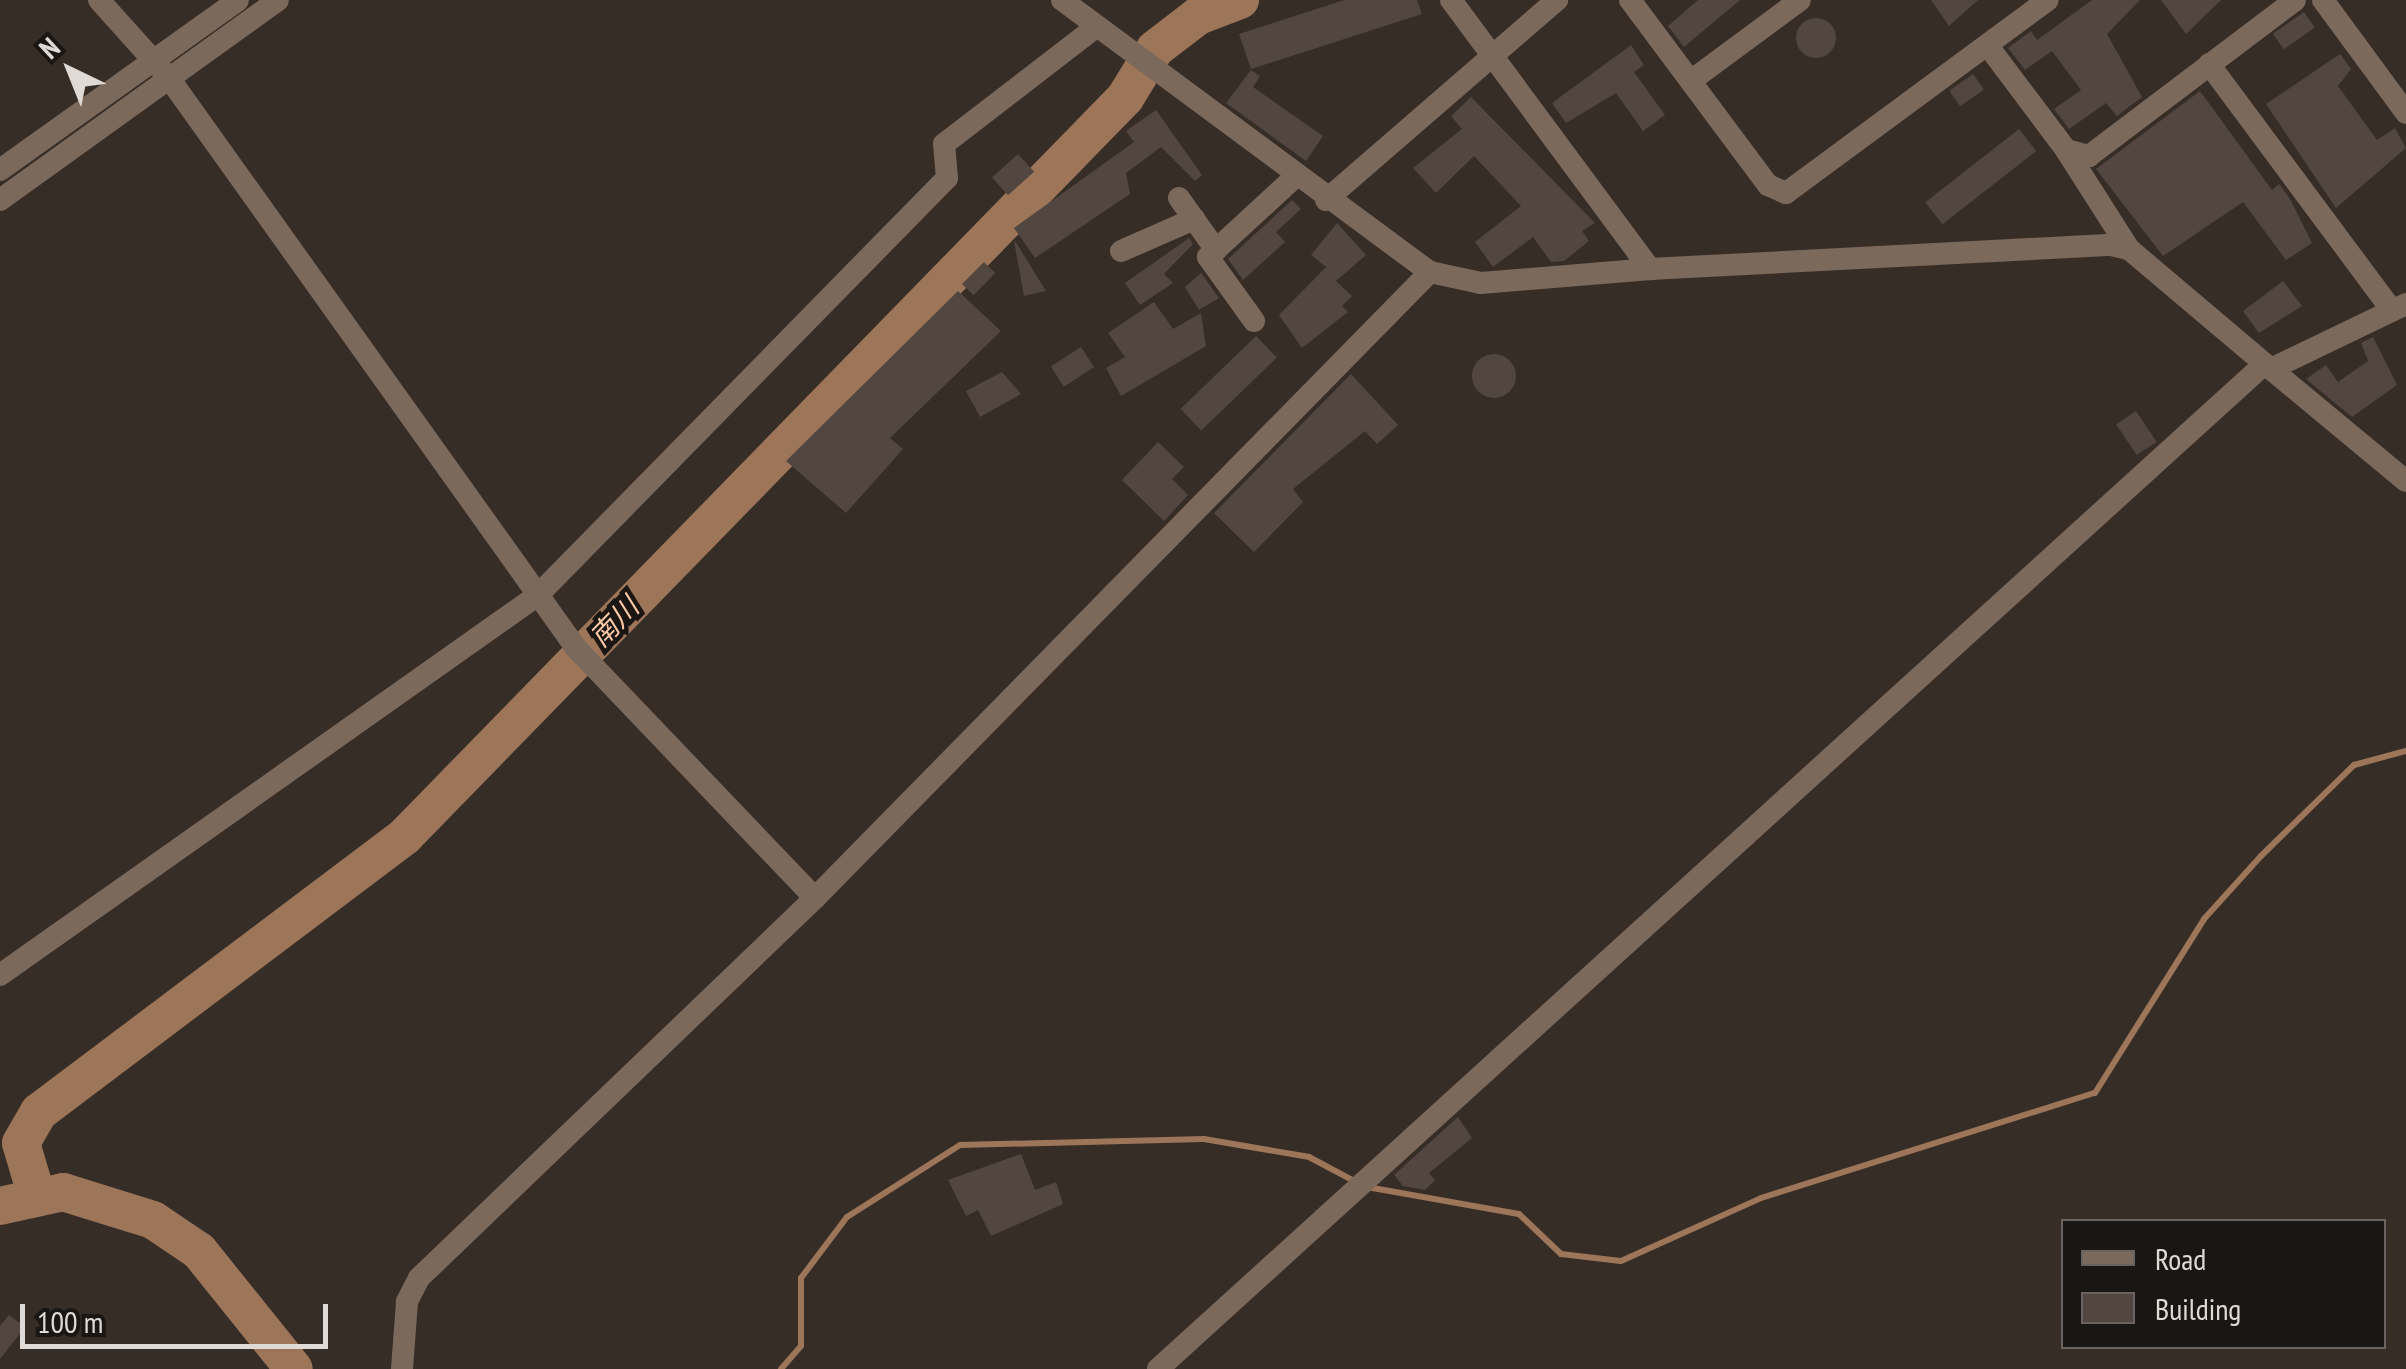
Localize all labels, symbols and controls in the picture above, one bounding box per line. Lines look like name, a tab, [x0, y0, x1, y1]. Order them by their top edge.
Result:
north arrow	[20, 20, 120, 120]
text: N	[31, 29, 67, 66]
water label: 南川	[582, 590, 646, 654]
legend	[2061, 1219, 2386, 1349]
text: Road	[2155, 1239, 2206, 1278]
scale bar	[25, 1284, 332, 1346]
text: Building	[2155, 1289, 2241, 1328]
text: 100 m	[37, 1302, 103, 1341]

